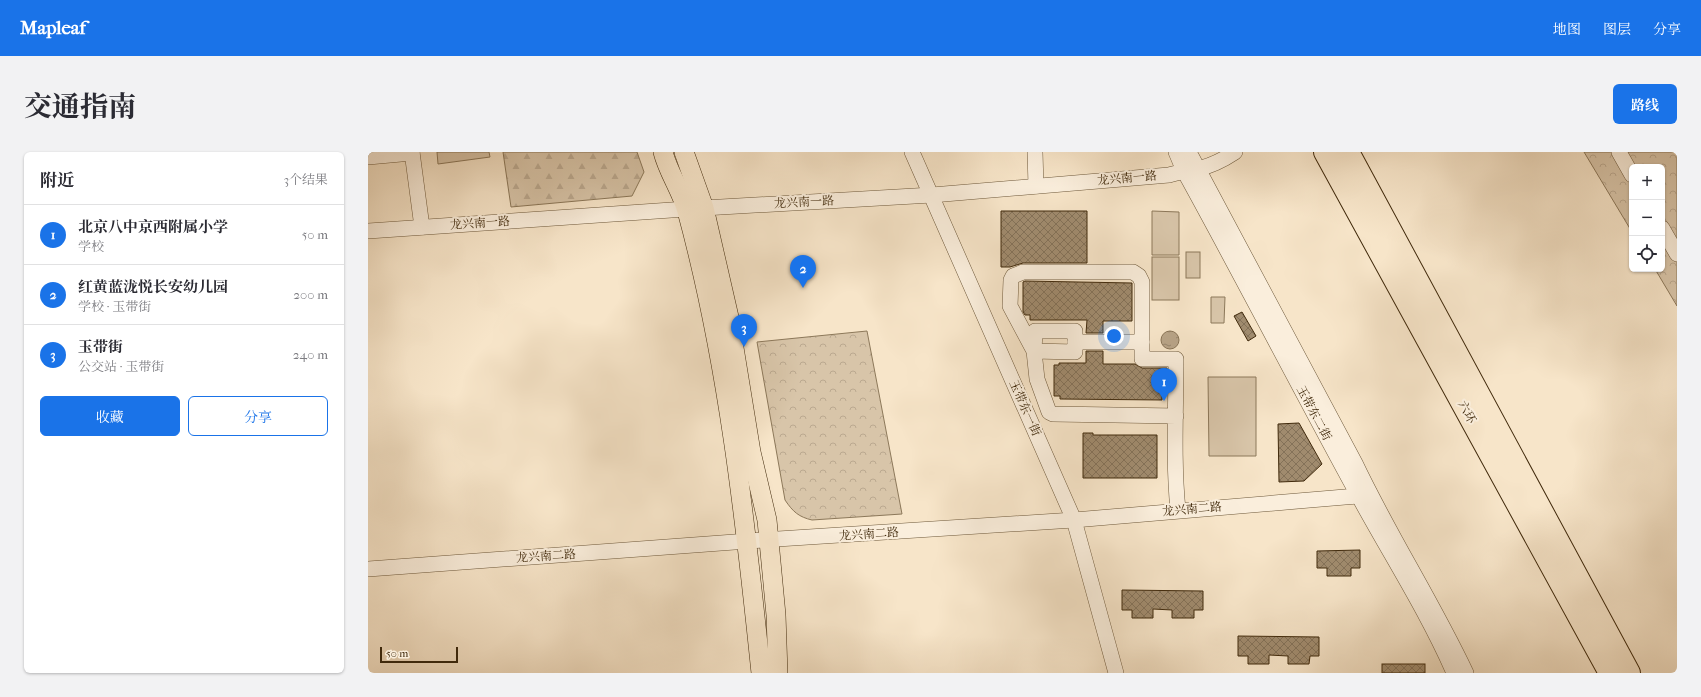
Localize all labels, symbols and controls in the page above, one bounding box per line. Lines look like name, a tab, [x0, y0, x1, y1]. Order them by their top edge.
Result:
text: Mapleaf	[20, 17, 86, 39]
text: 地图	[1553, 21, 1581, 38]
text: 图层	[1603, 21, 1631, 38]
text: 分享	[1653, 21, 1681, 38]
button: 路线	[1613, 84, 1677, 124]
text: 交通指南	[24, 90, 136, 123]
map controls	[1629, 164, 1665, 272]
button: +	[1629, 164, 1665, 200]
street label: 龙兴南一路	[1096, 168, 1158, 188]
text: 附近	[40, 170, 74, 190]
text: 3个结果	[284, 172, 328, 187]
street label: 龙兴南一路	[774, 193, 834, 211]
button: −	[1629, 200, 1665, 236]
street label: 龙兴南一路	[450, 214, 510, 232]
text: 北京八中京西附属小学	[78, 218, 228, 236]
text: 1	[51, 227, 55, 242]
text: 50 m	[302, 227, 328, 242]
button: locate	[1629, 236, 1665, 272]
text: 学校	[78, 239, 104, 254]
pin: 2	[790, 255, 816, 288]
text: 红黄蓝泷悦长安幼儿园	[78, 278, 228, 296]
text: 2	[50, 287, 56, 302]
text: 200 m	[293, 287, 328, 302]
text: 学校 · 玉带街	[78, 299, 151, 314]
pin: 3	[731, 314, 757, 347]
your location	[1104, 326, 1124, 346]
text: 玉带街	[78, 338, 123, 356]
text: 3	[50, 347, 56, 362]
text: 240 m	[293, 347, 328, 362]
text: 公交站 · 玉带街	[78, 359, 164, 374]
pin: 1	[1151, 368, 1177, 401]
street label: 玉带东一街	[1006, 378, 1044, 439]
street label: 玉带东二街	[1294, 383, 1335, 444]
button: 收藏	[40, 396, 180, 436]
button: 分享	[188, 396, 328, 436]
street label: 六环	[1455, 398, 1479, 426]
street label: 龙兴南二路	[1161, 499, 1223, 519]
street label: 龙兴南二路	[839, 525, 899, 543]
street label: 龙兴南二路	[516, 547, 576, 565]
scale bar	[380, 645, 458, 664]
text: 50 m	[386, 647, 408, 660]

